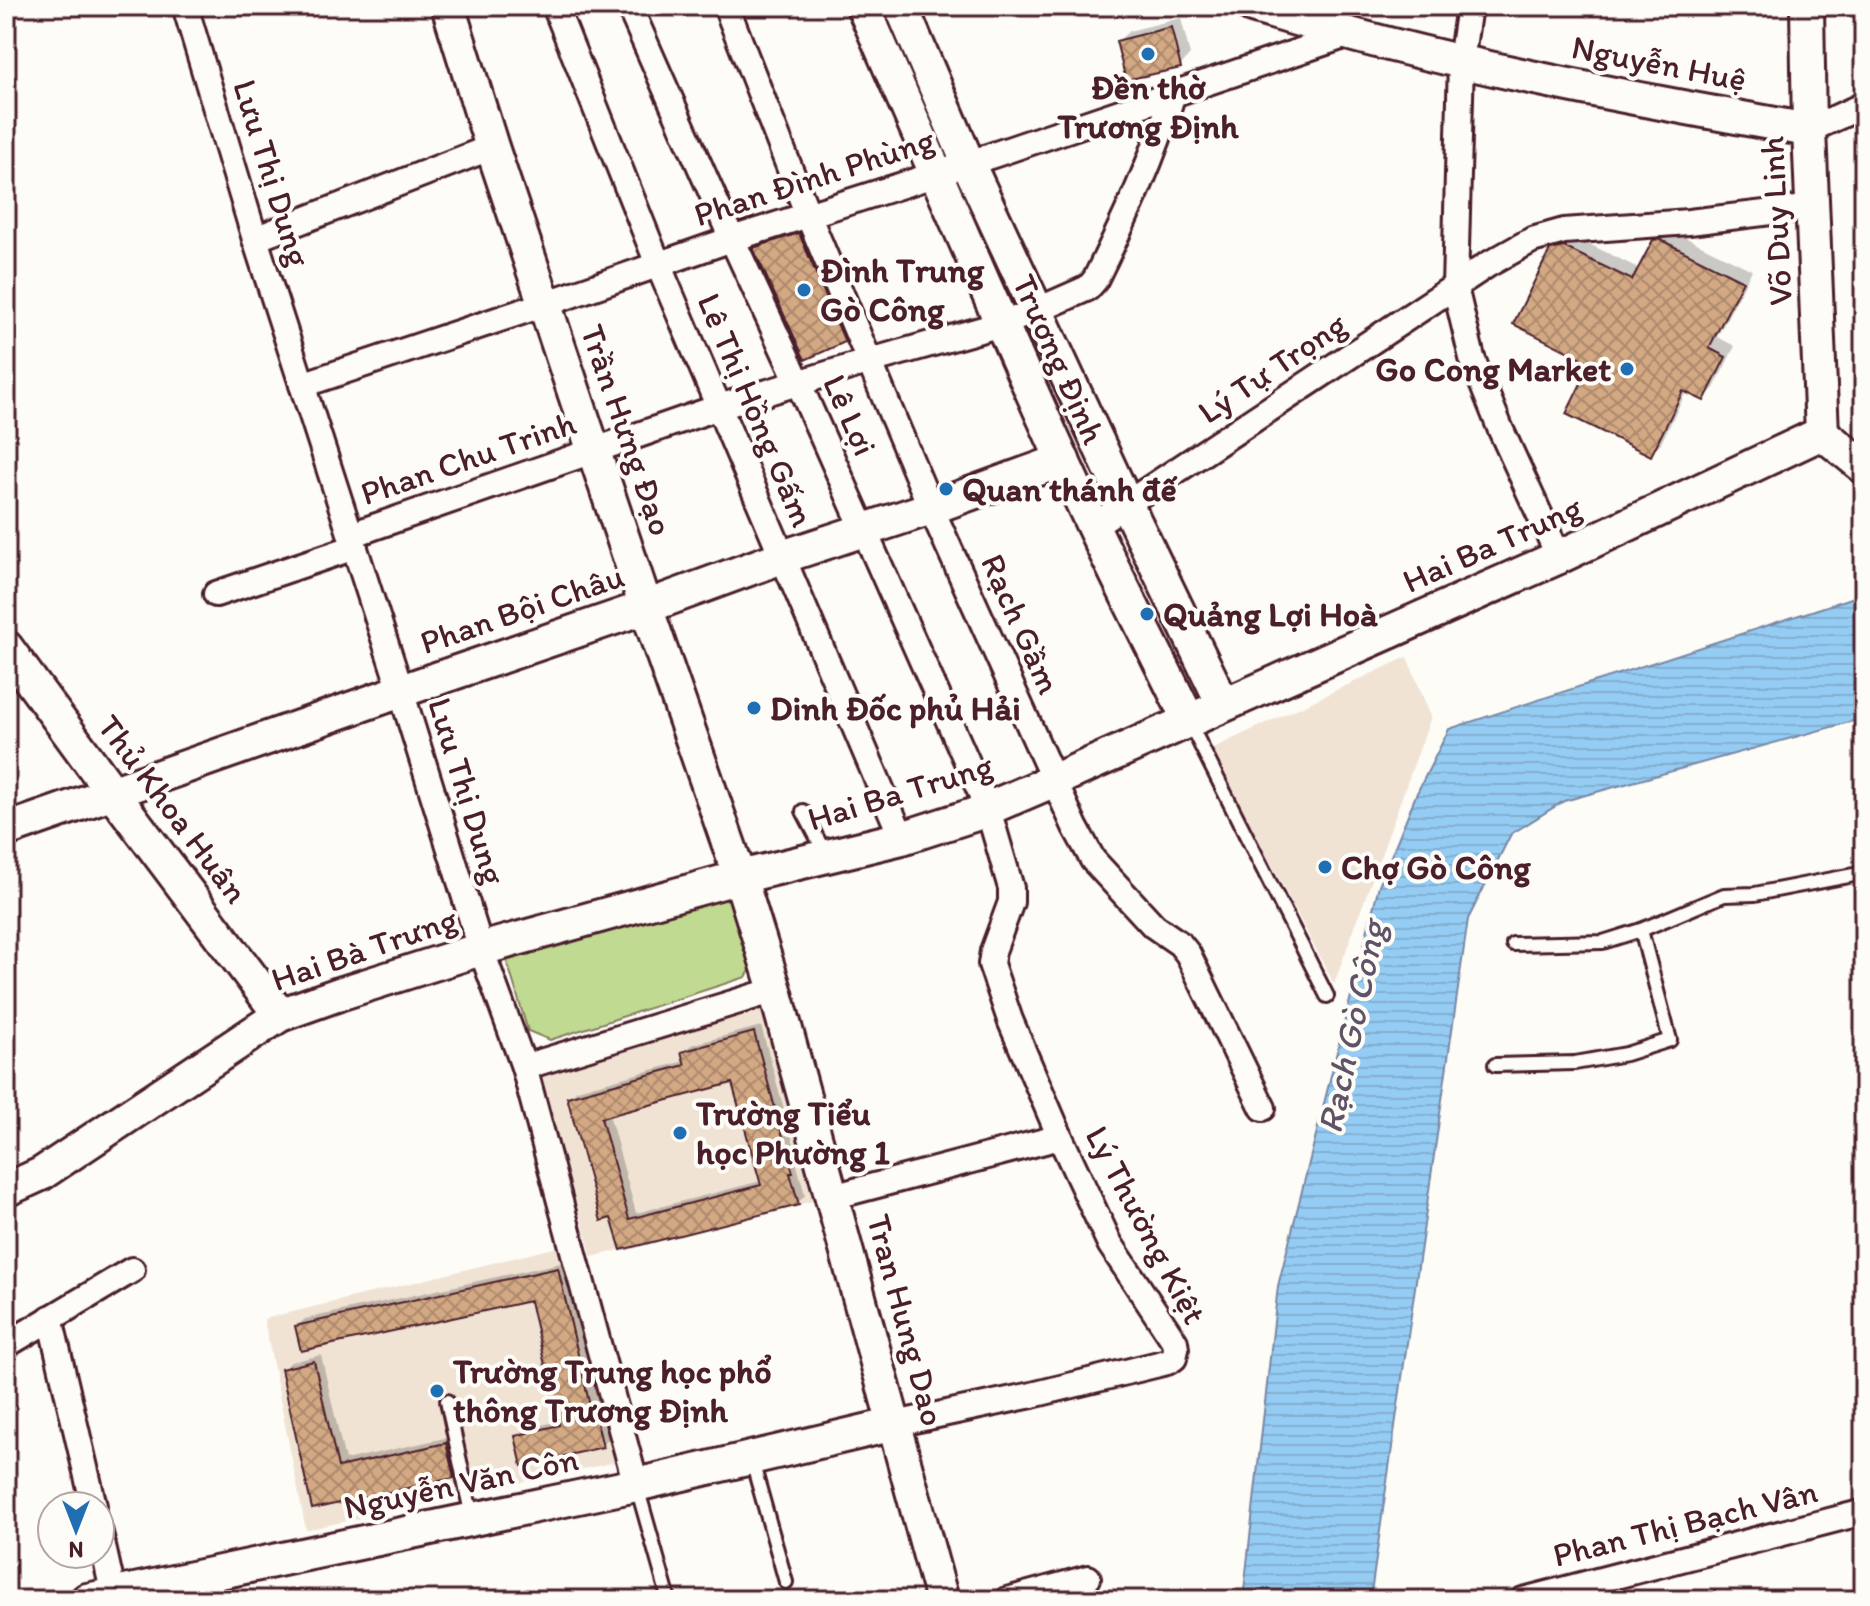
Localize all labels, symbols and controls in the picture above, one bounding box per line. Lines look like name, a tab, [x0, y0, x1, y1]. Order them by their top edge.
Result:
street label: Nguyễn Huệ	[1568, 26, 1750, 100]
marker: Đền thờ Trương Định	[1139, 45, 1157, 63]
place label: Đền thờ Trương Định	[1056, 67, 1239, 147]
street label: Lưu Thị Dung	[224, 75, 320, 272]
street label: Phan Đình Phùng	[689, 119, 940, 235]
street label: Võ Duy Linh	[1751, 135, 1801, 307]
place label: Đình Trung Gò Công	[820, 250, 985, 330]
street label: Trương Định	[1003, 268, 1115, 451]
marker: Đình Trung Gò Công	[795, 281, 813, 299]
street label: Lê Thị Hồng Gấm	[688, 287, 824, 533]
street label: Lý Tự Trọng	[1190, 303, 1354, 433]
street label: Trần Hưng Đạo	[572, 319, 682, 541]
place label: Go Cong Market	[1375, 349, 1611, 390]
marker: Go Cong Market	[1618, 360, 1636, 378]
street label: Lê Lợi	[814, 368, 886, 462]
street label: Phan Chu Trinh	[355, 402, 581, 514]
place label: Quan thánh đế	[962, 469, 1178, 510]
marker: Quan thánh đế	[937, 480, 955, 498]
street label: Hai Ba Trung	[1396, 486, 1588, 602]
street label: Rạch Gầm	[972, 548, 1070, 700]
street label: Phan Bội Châu	[415, 555, 629, 663]
place label: Quảng Lợi Hoà	[1163, 594, 1378, 635]
marker: Quảng Lợi Hoà	[1138, 605, 1156, 623]
place label: Dinh Đốc phủ Hải	[770, 688, 1021, 729]
street label: Lưu Thị Dung	[419, 693, 515, 890]
marker: Dinh Đốc phủ Hải	[745, 699, 763, 717]
street label: Thủ Khoa Huân	[89, 707, 257, 911]
street label: Hai Ba Trung	[803, 744, 998, 840]
place label: Chợ Gò Công	[1341, 847, 1531, 888]
marker: Chợ Gò Công	[1316, 858, 1334, 876]
street label: Hai Bà Trưng	[266, 898, 463, 1000]
water label: Rạch Gò Công	[1308, 913, 1395, 1137]
place label: Trường Tiểu học Phường 1	[695, 1093, 890, 1173]
street label: Lý Thường Kiệt	[1077, 1119, 1215, 1331]
marker: Trường Tiểu học Phường 1	[671, 1124, 689, 1142]
street label: Tran Hung Dao	[858, 1210, 954, 1430]
place label: Trường Trung học phổ thông Trương Định	[452, 1351, 772, 1431]
marker: Trường Trung học phổ thông Trương Định	[428, 1382, 446, 1400]
street label: Nguyễn Văn Côn	[340, 1438, 582, 1528]
street label: Phan Thị Bạch Vân	[1548, 1470, 1822, 1576]
north arrow	[36, 1490, 116, 1570]
text: N	[69, 1536, 83, 1563]

